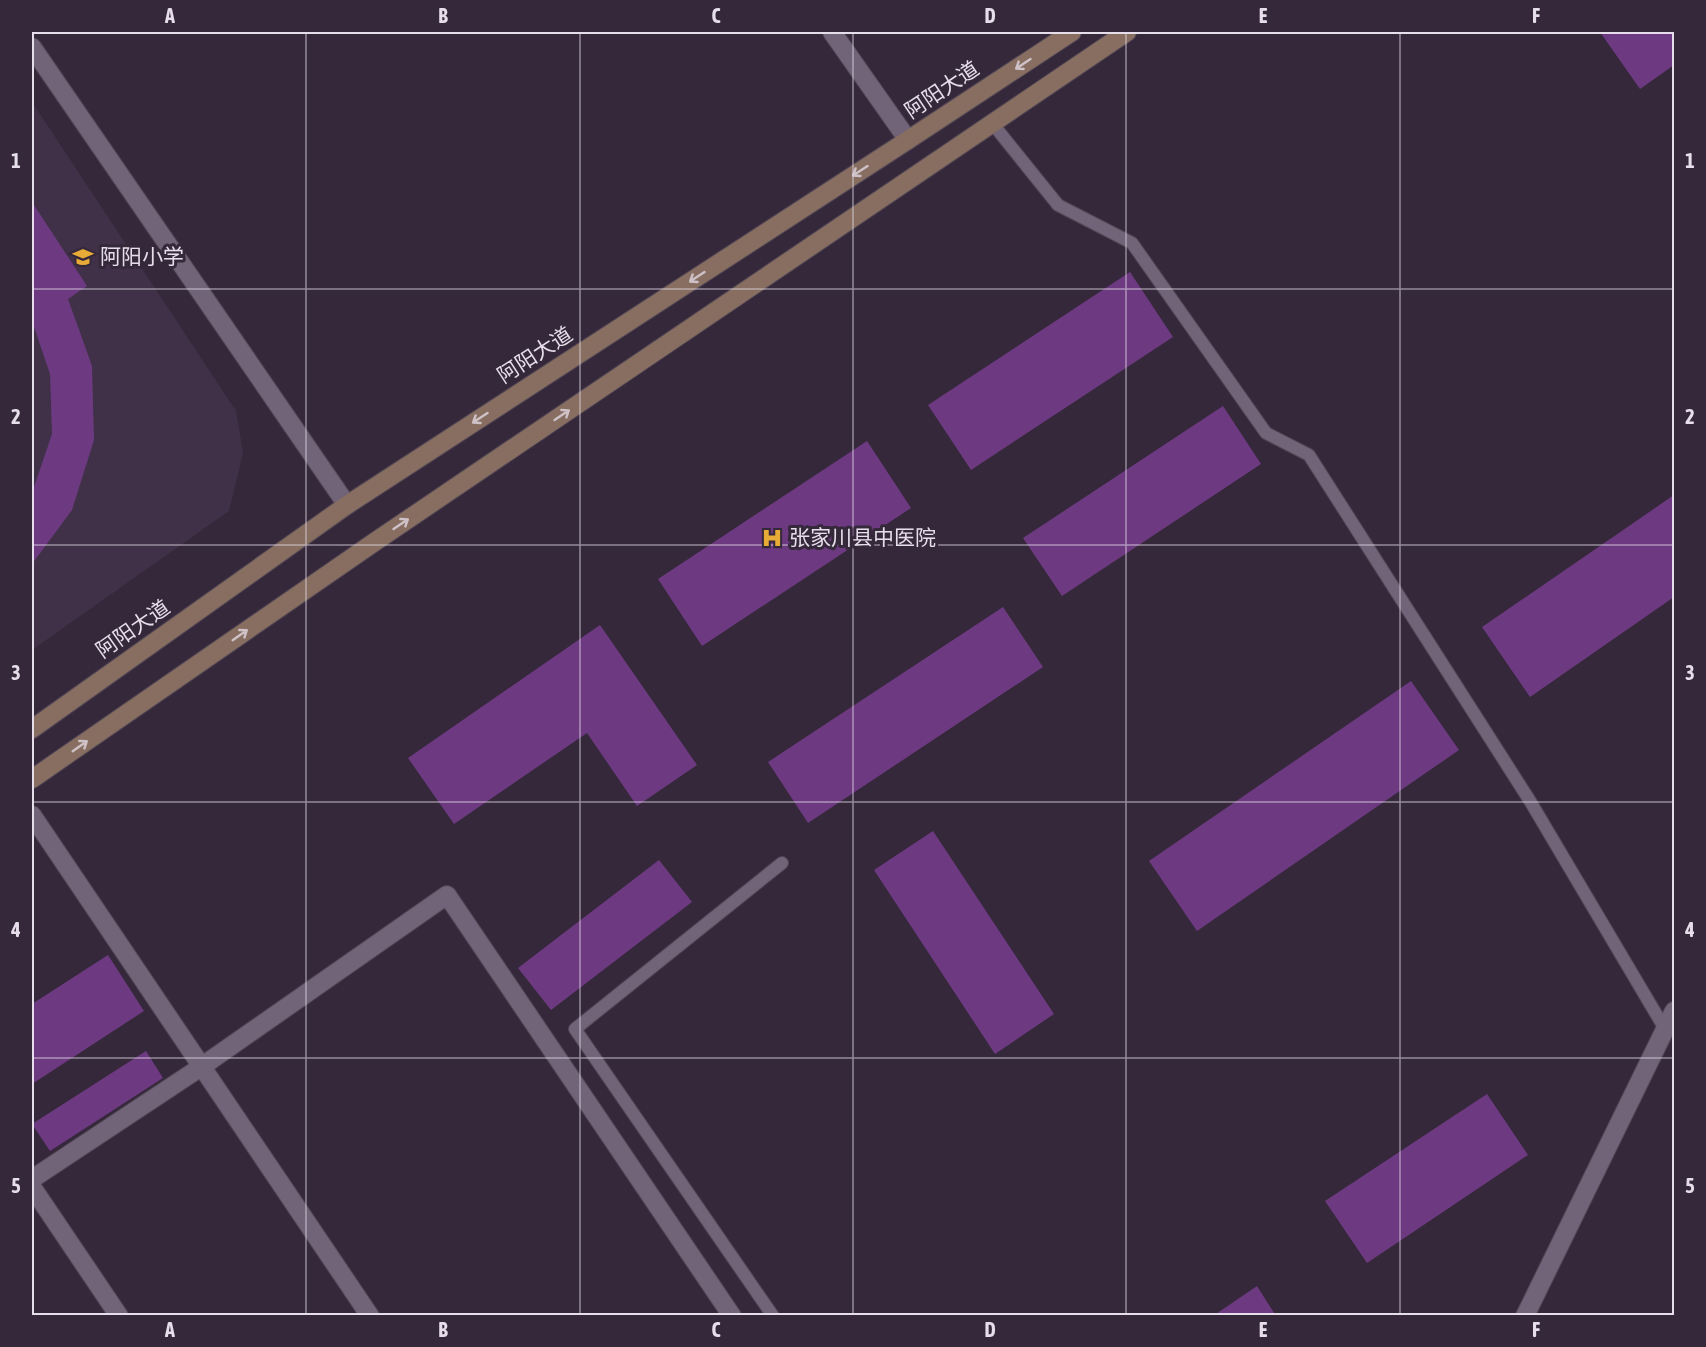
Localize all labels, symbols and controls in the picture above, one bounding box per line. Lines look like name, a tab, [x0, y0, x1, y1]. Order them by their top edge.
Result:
text: A	[164, 4, 175, 27]
text: B	[438, 4, 448, 27]
text: C	[712, 4, 721, 27]
text: D	[984, 4, 996, 27]
text: E	[1259, 4, 1268, 27]
text: F	[1532, 4, 1540, 27]
street label: 阿阳大道	[900, 56, 983, 123]
one-way arrow	[1015, 58, 1032, 70]
text: 1	[11, 149, 21, 172]
text: 1	[1685, 149, 1695, 172]
one-way arrow	[852, 165, 869, 178]
place label: 阿阳小学	[100, 244, 184, 268]
school or university icon: 阿阳小学	[71, 245, 95, 269]
one-way arrow	[689, 272, 706, 284]
street label: 阿阳大道	[493, 321, 576, 387]
text: 2	[11, 405, 21, 428]
text: 2	[1685, 405, 1695, 428]
one-way arrow	[553, 409, 570, 421]
one-way arrow	[473, 412, 489, 424]
one-way arrow	[392, 518, 408, 530]
place label: 张家川县中医院	[789, 525, 936, 549]
hospital icon: 张家川县中医院	[760, 526, 784, 550]
street label: 阿阳大道	[91, 594, 174, 662]
one-way arrow	[232, 629, 248, 641]
text: 3	[11, 661, 21, 684]
text: 3	[1685, 661, 1695, 684]
one-way arrow	[71, 740, 87, 752]
text: 4	[10, 918, 21, 941]
text: 4	[1684, 918, 1695, 941]
text: 5	[11, 1174, 21, 1197]
text: 5	[1685, 1174, 1695, 1197]
text: A	[164, 1318, 175, 1341]
text: B	[438, 1318, 448, 1341]
text: C	[712, 1318, 721, 1341]
text: D	[984, 1318, 996, 1341]
text: E	[1259, 1318, 1268, 1341]
text: F	[1532, 1318, 1540, 1341]

